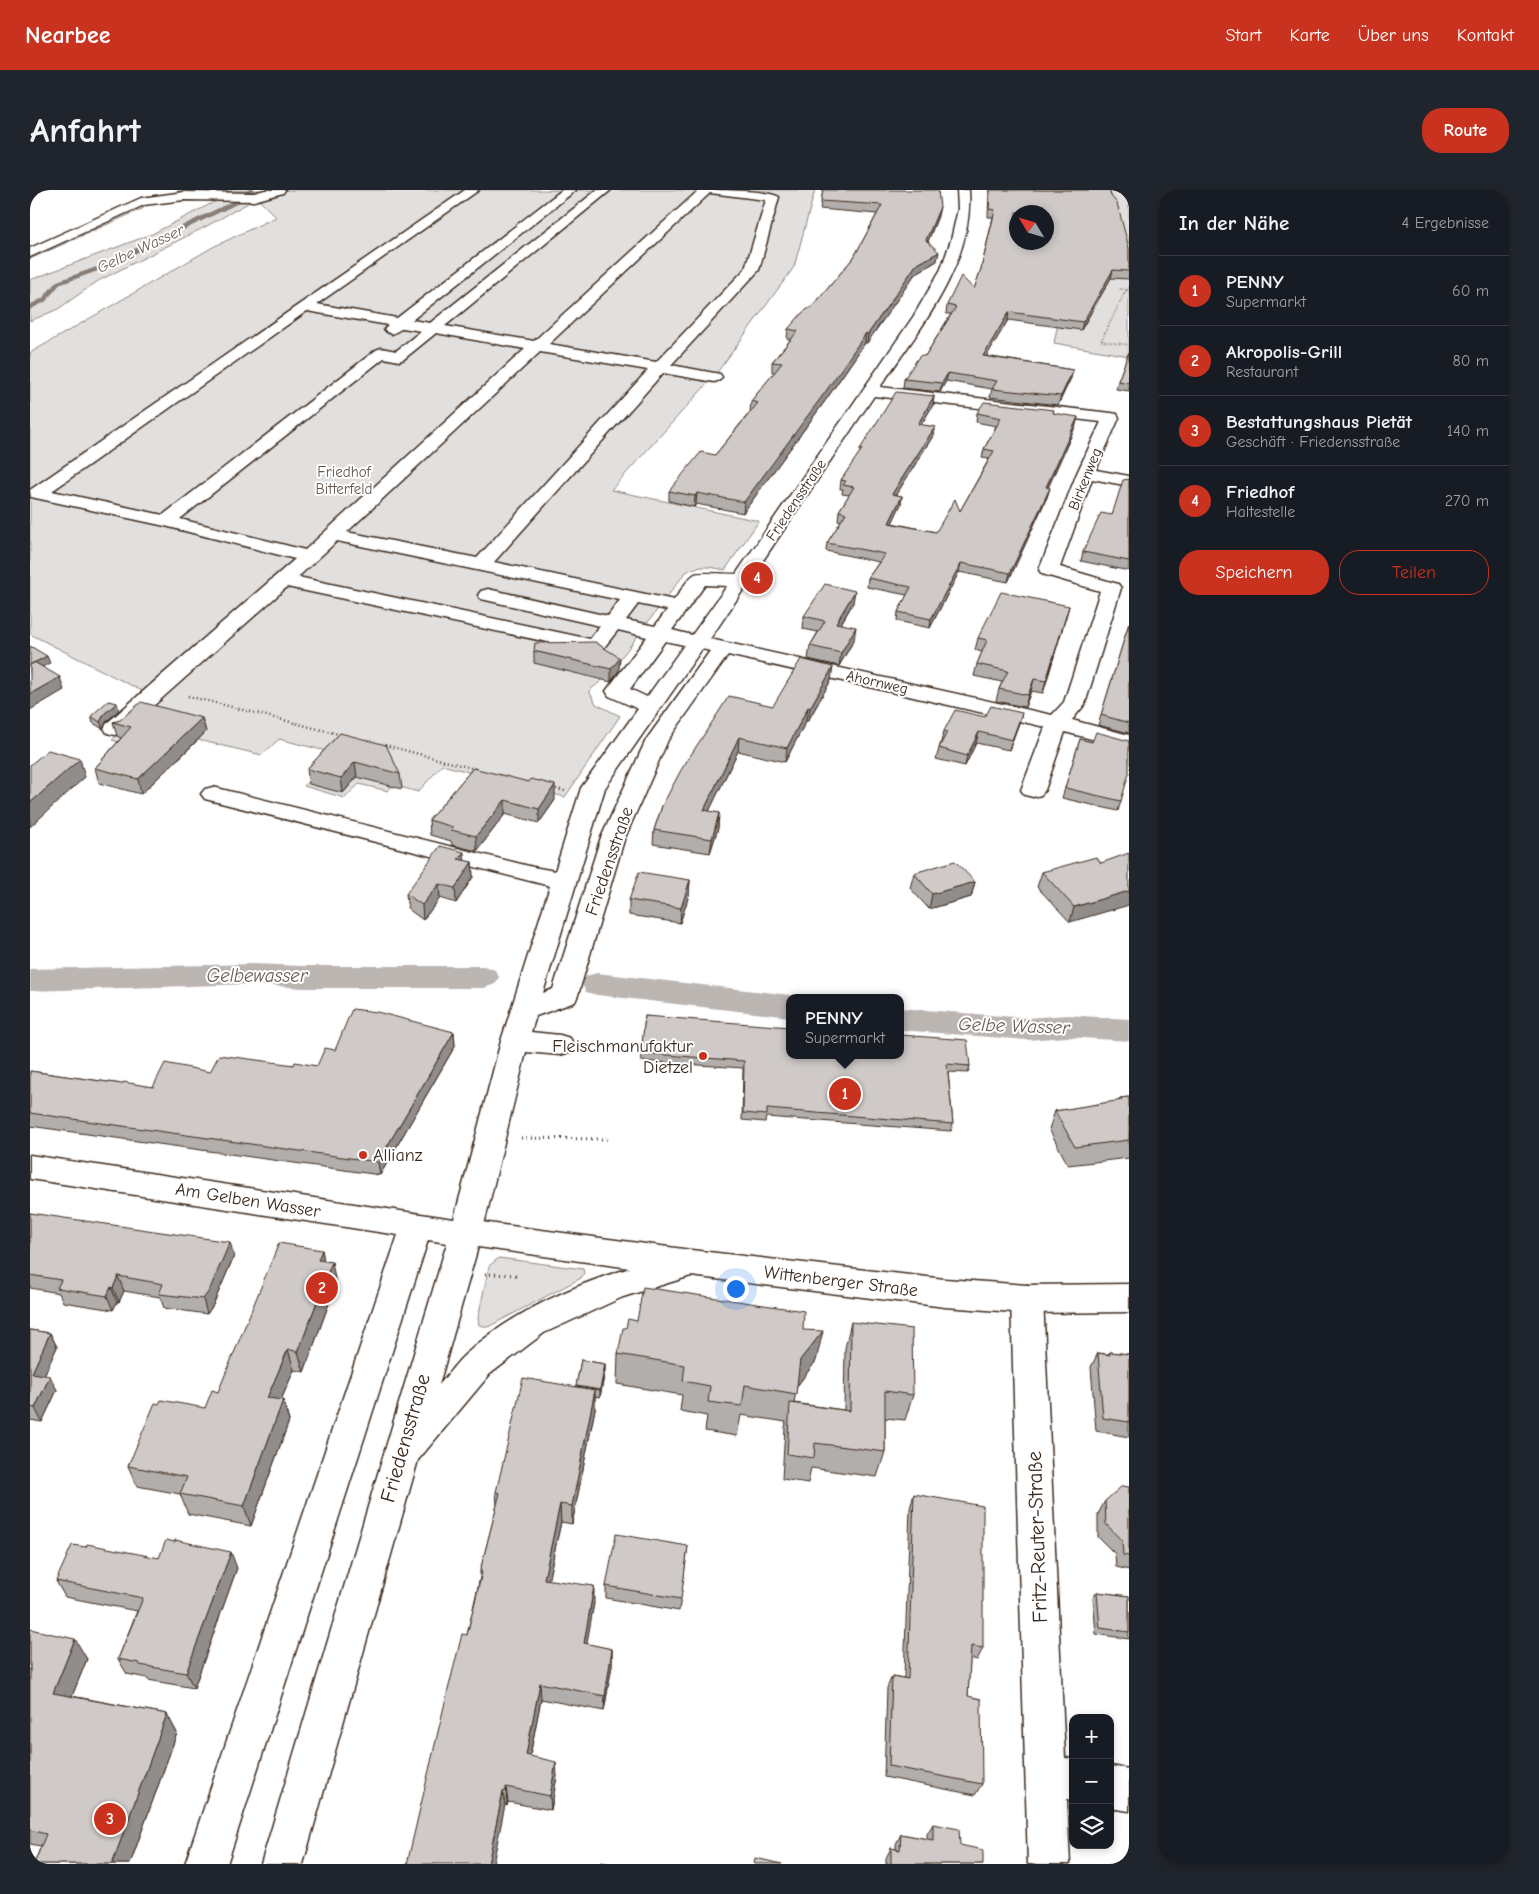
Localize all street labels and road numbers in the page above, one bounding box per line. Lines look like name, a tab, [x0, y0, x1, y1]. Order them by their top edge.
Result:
street label: Birkenweg	[1064, 445, 1106, 513]
street label: Friedensstraße	[762, 455, 830, 544]
street label: Ahornweg	[844, 666, 910, 698]
street label: Friedensstraße	[581, 804, 638, 918]
street label: Am Gelben Wasser	[174, 1179, 323, 1222]
street label: Wittenberger Straße	[763, 1262, 919, 1301]
street label: Friedensstraße	[375, 1371, 435, 1505]
street label: Fritz-Reuter-Straße	[1022, 1451, 1052, 1623]

